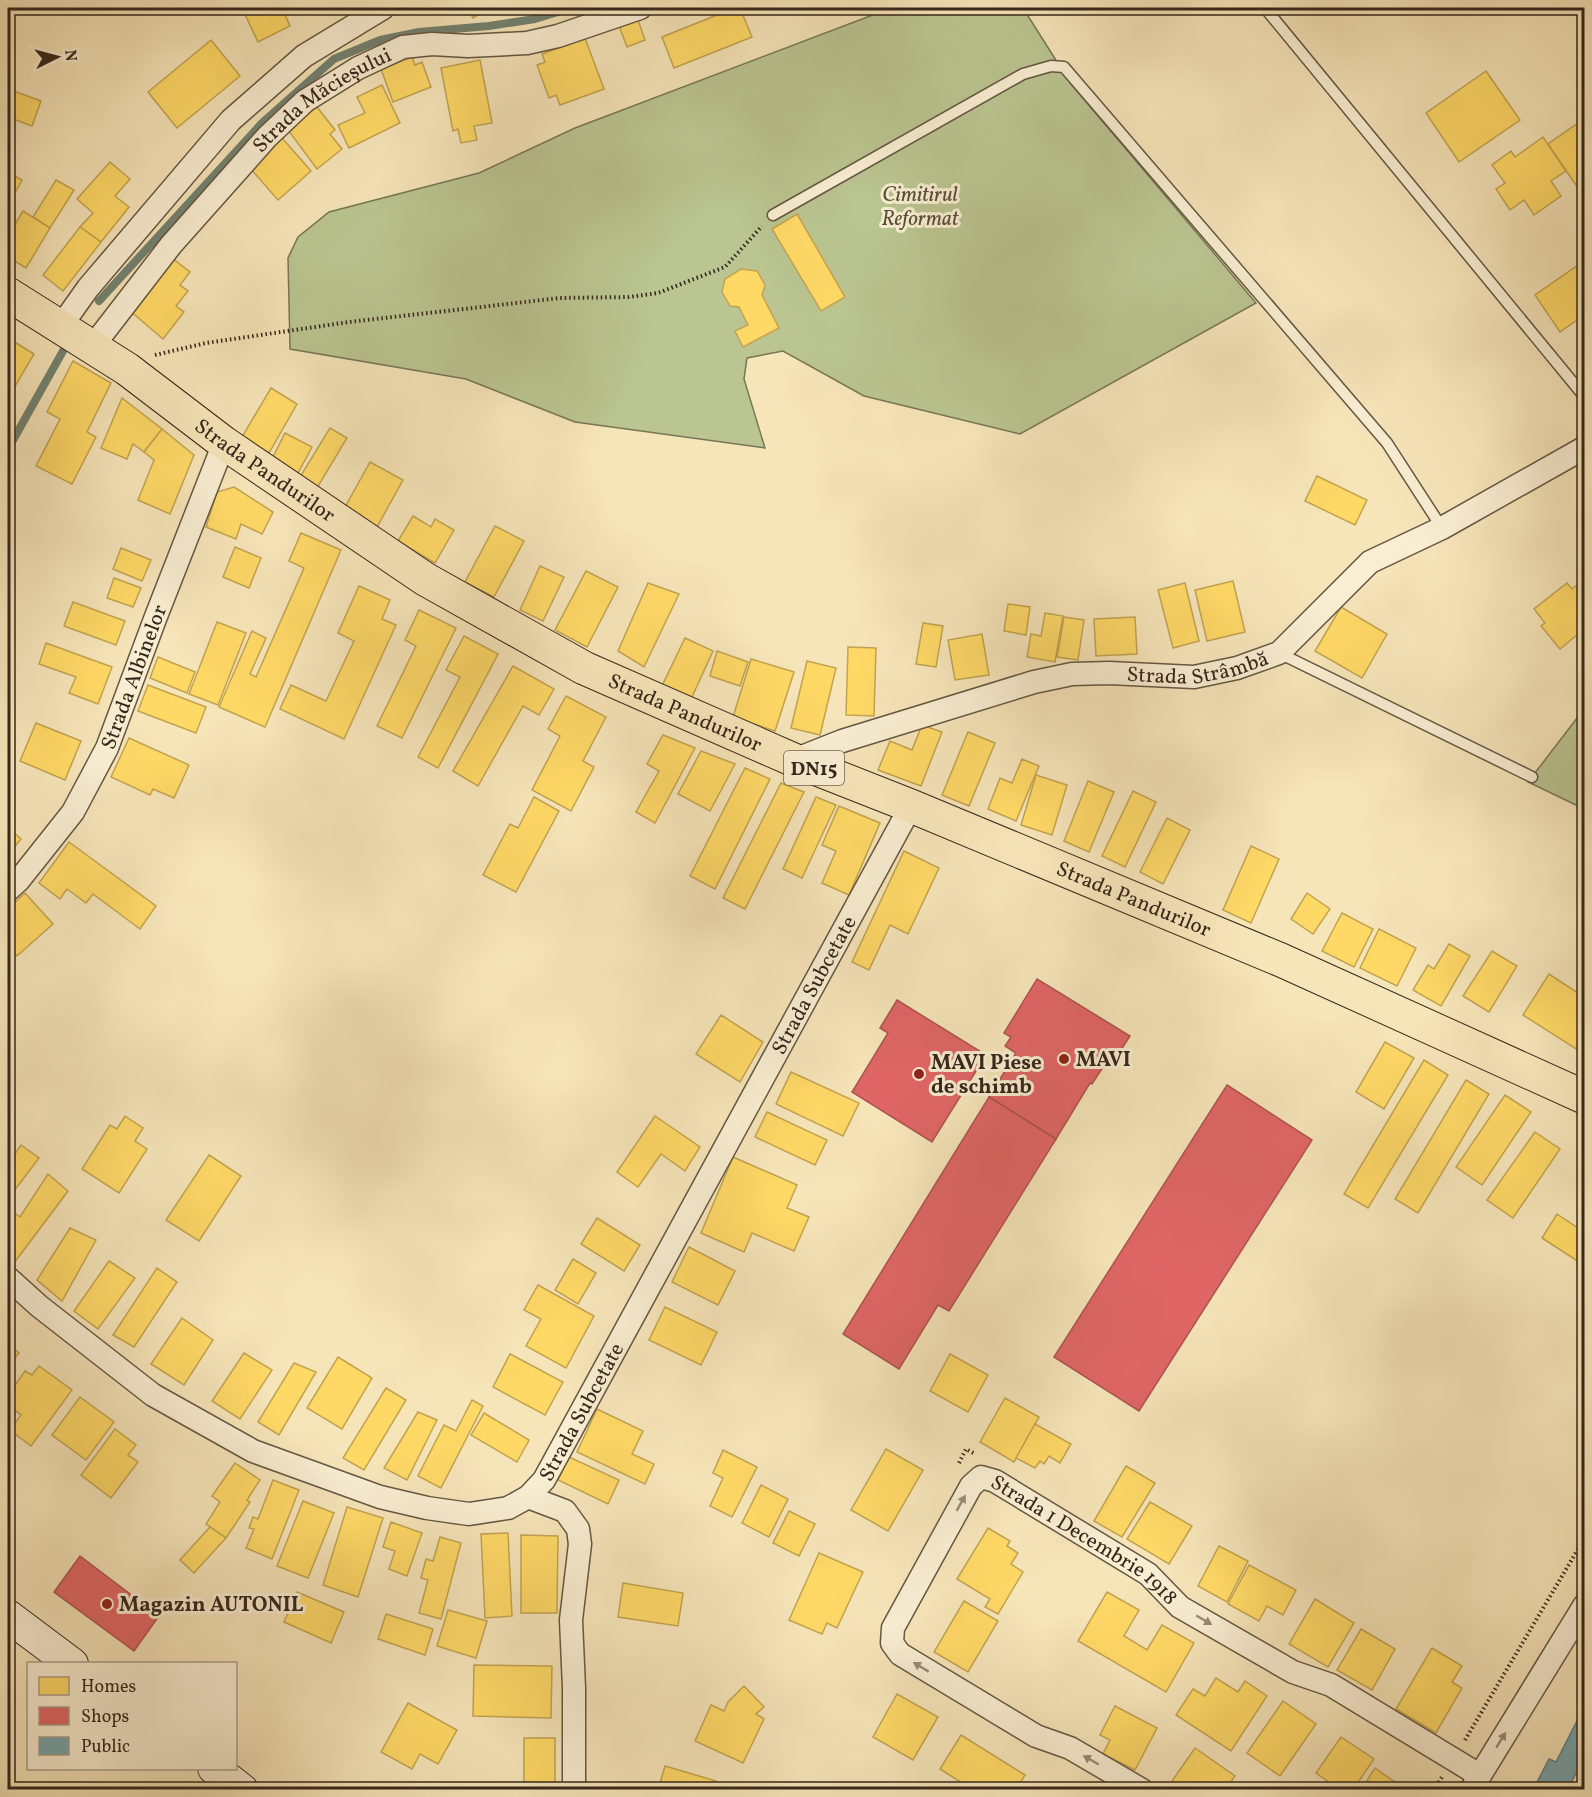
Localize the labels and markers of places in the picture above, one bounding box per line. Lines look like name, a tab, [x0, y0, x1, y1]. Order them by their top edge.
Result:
place label: MAVI	[1076, 1046, 1131, 1075]
place label: MAVI Piese de schimb	[931, 1049, 1042, 1102]
marker: MAVI	[1057, 1052, 1071, 1066]
marker: MAVI Piese de schimb	[912, 1067, 926, 1081]
place label: Magazin AUTONIL	[119, 1591, 304, 1620]
marker: Magazin AUTONIL	[100, 1597, 114, 1611]

